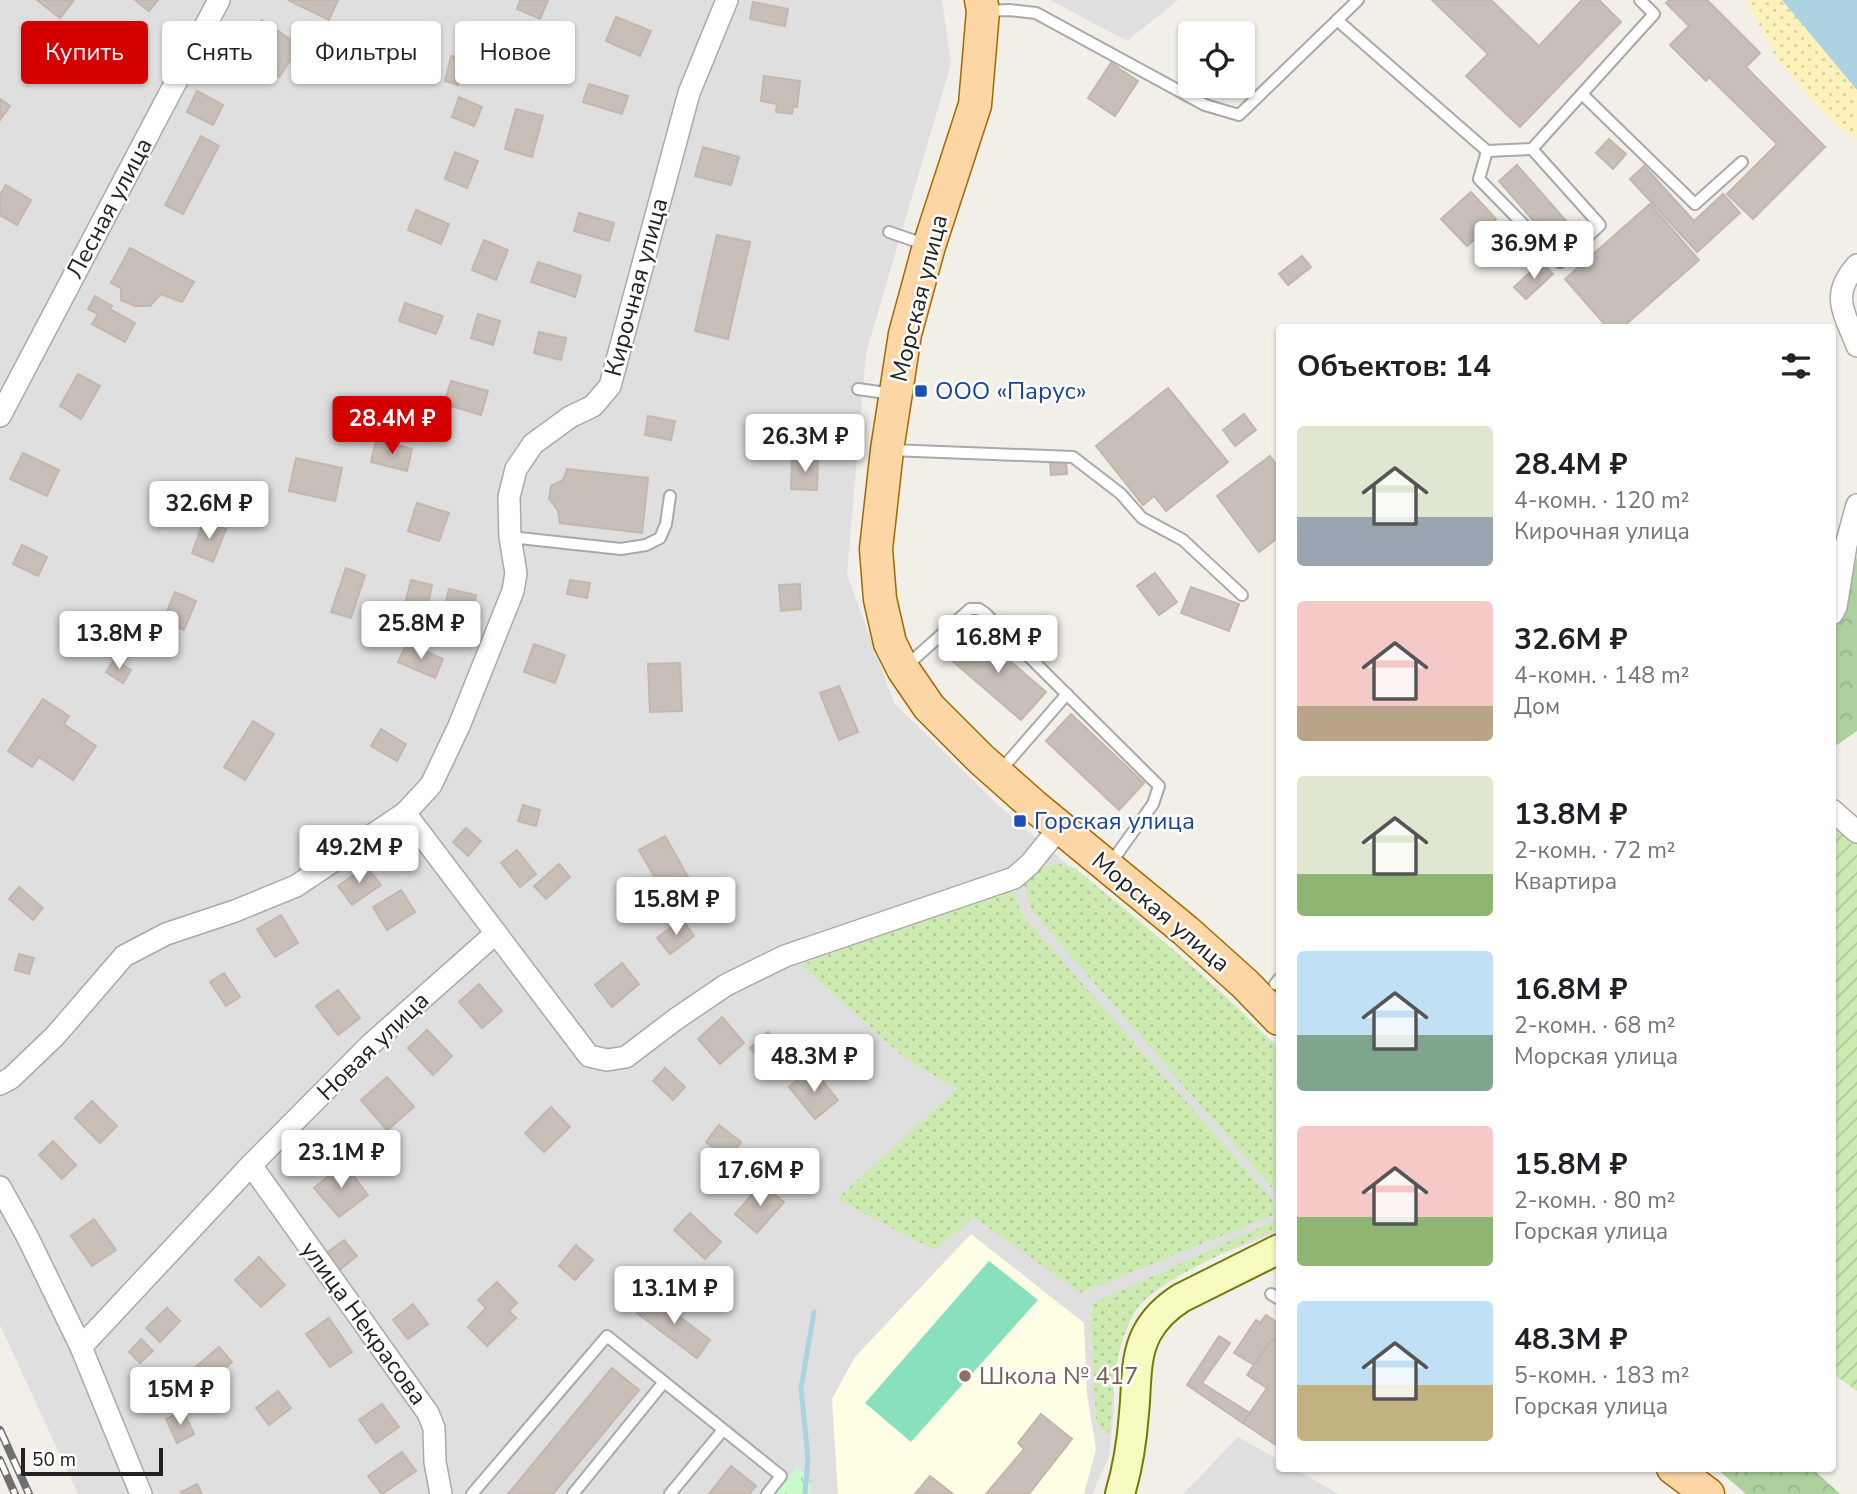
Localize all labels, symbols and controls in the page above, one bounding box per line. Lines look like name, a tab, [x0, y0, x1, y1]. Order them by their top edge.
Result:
chip: Купить	[21, 21, 148, 84]
chip: Снять	[162, 21, 277, 84]
chip: Фильтры	[291, 21, 441, 84]
chip: Новое	[455, 21, 575, 84]
map controls	[1178, 21, 1255, 98]
button: locate	[1178, 21, 1255, 98]
street label: Лесная улица	[58, 132, 160, 284]
street label: Кирочная улица	[597, 194, 675, 380]
street label: Морская улица	[883, 211, 955, 385]
pin: 36.9M ₽	[1469, 222, 1599, 281]
text: 36.9M ₽	[1490, 228, 1578, 259]
text: Объектов: 14	[1297, 346, 1491, 387]
icon: filters	[1777, 347, 1815, 385]
place label: ООО «Парус»	[935, 375, 1087, 407]
marker: ООО «Парус»	[913, 383, 929, 399]
pin: 28.4M ₽	[327, 396, 457, 456]
text: 28.4M ₽	[348, 403, 436, 434]
pin: 26.3M ₽	[740, 414, 870, 474]
text: 26.3M ₽	[761, 421, 849, 452]
text: 28.4M ₽	[1514, 444, 1628, 485]
icon: home	[1353, 454, 1437, 538]
pin: 32.6M ₽	[144, 482, 274, 541]
text: 4-комн. · 120 m²	[1514, 485, 1689, 516]
text: 32.6M ₽	[165, 488, 253, 519]
text: Кирочная улица	[1514, 516, 1690, 547]
pin: 25.8M ₽	[356, 602, 486, 661]
text: 25.8M ₽	[377, 608, 465, 639]
pin: 13.8M ₽	[54, 612, 184, 671]
pin: 16.8M ₽	[933, 616, 1063, 675]
text: 13.8M ₽	[75, 618, 163, 649]
text: 32.6M ₽	[1514, 619, 1628, 660]
text: 16.8M ₽	[954, 622, 1042, 653]
icon: home	[1353, 629, 1437, 713]
text: 4-комн. · 148 m²	[1514, 660, 1689, 691]
text: Дом	[1514, 691, 1560, 722]
text: 13.8M ₽	[1514, 794, 1628, 835]
icon: home	[1353, 804, 1437, 888]
place label: Горская улица	[1034, 805, 1195, 837]
marker: Горская улица	[1012, 813, 1028, 829]
pin: 49.2M ₽	[294, 826, 424, 885]
text: 49.2M ₽	[315, 832, 403, 863]
text: 2-комн. · 72 m²	[1514, 835, 1676, 866]
street label: Морская улица	[1085, 845, 1237, 979]
text: Квартира	[1514, 866, 1617, 897]
pin: 15.8M ₽	[611, 878, 741, 937]
text: 15.8M ₽	[632, 884, 720, 915]
text: 16.8M ₽	[1514, 969, 1628, 1010]
icon: home	[1353, 979, 1437, 1063]
street label: Новая улица	[310, 984, 436, 1108]
text: 2-комн. · 68 m²	[1514, 1010, 1676, 1041]
pin: 48.3M ₽	[749, 1034, 879, 1094]
text: 48.3M ₽	[770, 1041, 858, 1072]
text: Морская улица	[1514, 1041, 1678, 1072]
pin: 23.1M ₽	[276, 1130, 406, 1190]
text: 23.1M ₽	[297, 1137, 385, 1168]
text: 15.8M ₽	[1514, 1144, 1628, 1185]
pin: 17.6M ₽	[695, 1148, 825, 1208]
icon: home	[1353, 1154, 1437, 1238]
text: 17.6M ₽	[716, 1155, 804, 1186]
text: 2-комн. · 80 m²	[1514, 1185, 1676, 1216]
text: Горская улица	[1514, 1216, 1668, 1247]
street label: улица Некрасова	[294, 1235, 434, 1411]
pin: 13.1M ₽	[609, 1266, 739, 1326]
text: 13.1M ₽	[630, 1273, 718, 1304]
text: 48.3M ₽	[1514, 1319, 1628, 1360]
icon: home	[1353, 1329, 1437, 1413]
place label: Школа № 417	[979, 1360, 1138, 1392]
text: 5-комн. · 183 m²	[1514, 1360, 1689, 1391]
pin: 15M ₽	[131, 1368, 229, 1427]
marker: Школа № 417	[957, 1368, 973, 1384]
text: 15M ₽	[146, 1374, 214, 1405]
text: Горская улица	[1514, 1391, 1668, 1422]
scale bar	[21, 1445, 163, 1477]
text: 50 m	[32, 1447, 76, 1473]

